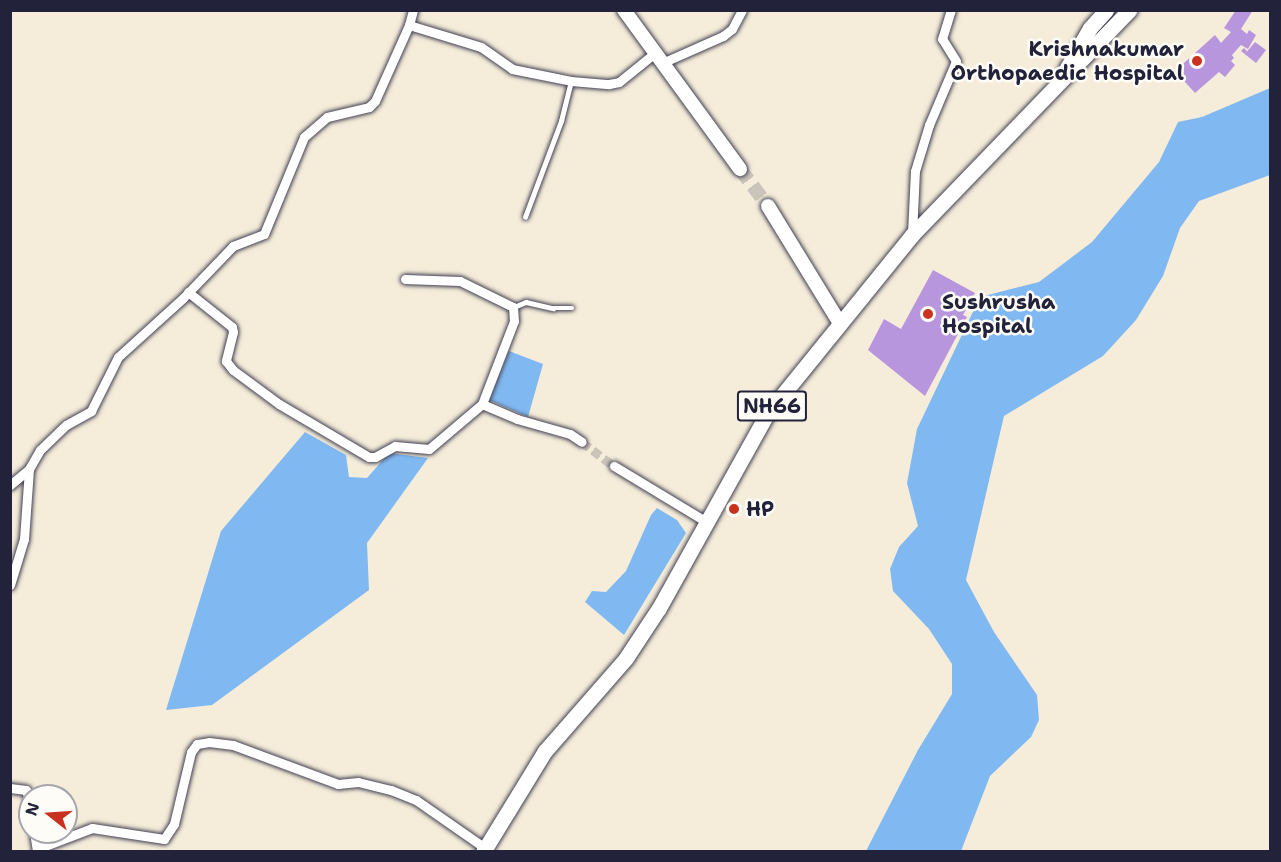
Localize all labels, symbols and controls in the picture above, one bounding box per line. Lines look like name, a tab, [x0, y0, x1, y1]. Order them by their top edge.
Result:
place label: Krishnakumar Orthopaedic Hospital	[950, 36, 1184, 86]
marker: Krishnakumar Orthopaedic Hospital	[1188, 52, 1206, 70]
place label: Sushrusha Hospital	[942, 289, 1055, 339]
marker: Sushrusha Hospital	[919, 305, 937, 323]
road number: NH66	[736, 389, 808, 423]
place label: HP	[746, 496, 774, 522]
marker: HP	[727, 502, 741, 516]
north arrow	[18, 784, 78, 844]
text: N	[20, 800, 44, 818]

